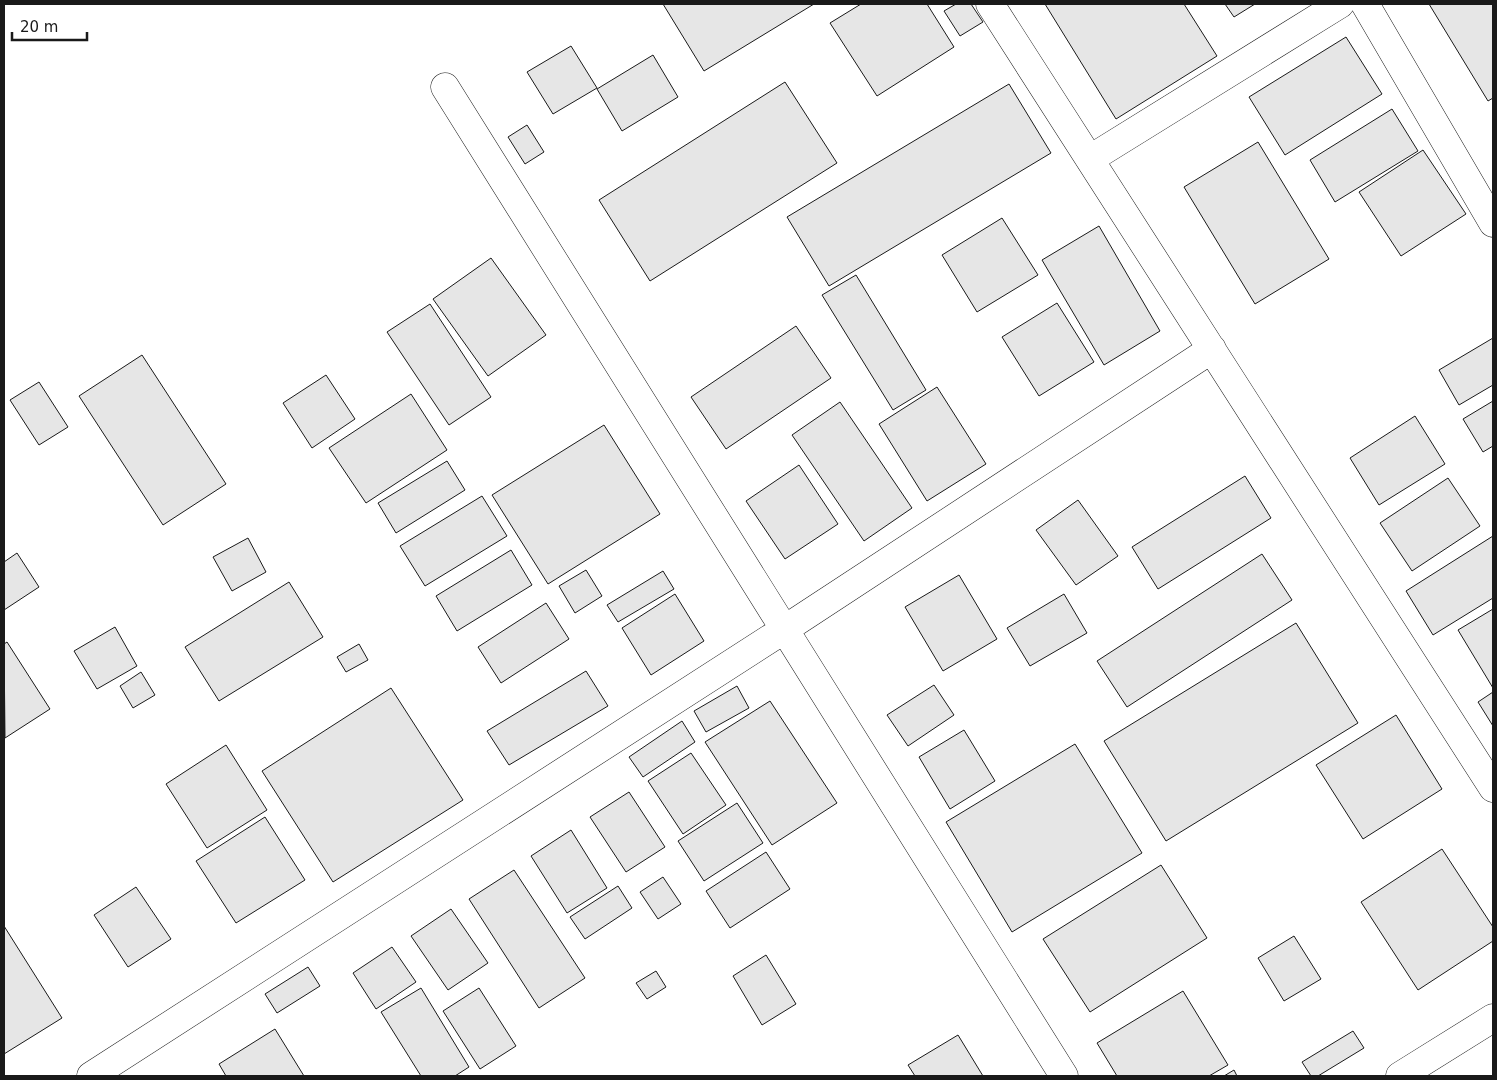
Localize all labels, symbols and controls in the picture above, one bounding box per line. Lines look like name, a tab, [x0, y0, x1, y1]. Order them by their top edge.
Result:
scale bar	[12, 10, 88, 42]
text: 20 m	[20, 18, 58, 36]

